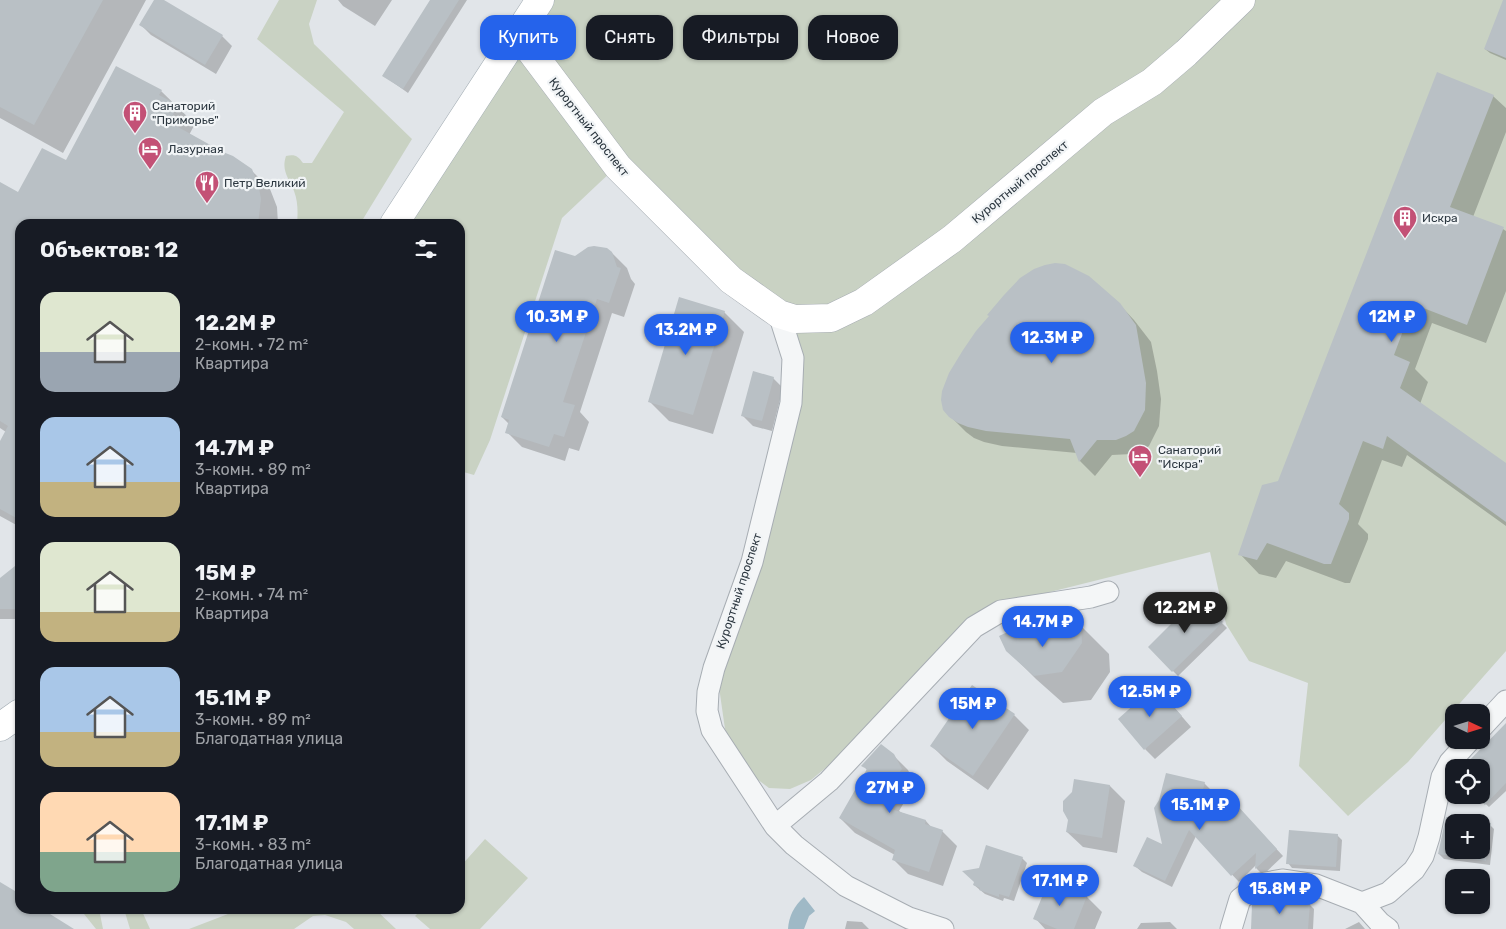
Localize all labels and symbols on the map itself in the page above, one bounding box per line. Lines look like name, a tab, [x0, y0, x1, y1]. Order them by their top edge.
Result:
street label: Курортный проспект	[546, 75, 632, 179]
place label: Санаторий "Приморье"	[152, 99, 219, 127]
building icon: Санаторий "Приморье"	[122, 100, 148, 134]
hotel icon: Лазурная	[137, 136, 163, 170]
street label: Курортный проспект	[969, 138, 1071, 226]
place label: Лазурная	[168, 142, 223, 156]
restaurant icon: Петр Великий	[194, 170, 220, 204]
place label: Петр Великий	[224, 176, 306, 190]
building icon: Искра	[1392, 205, 1418, 239]
place label: Искра	[1422, 211, 1458, 225]
pin: 10.3M ₽	[511, 300, 603, 343]
pin: 12M ₽	[1357, 300, 1427, 343]
pin: 13.2M ₽	[640, 314, 732, 356]
pin: 12.3M ₽	[1006, 322, 1098, 364]
place label: Санаторий "Искра"	[1158, 443, 1221, 471]
hotel icon: Санаторий "Искра"	[1127, 444, 1153, 478]
street label: Курортный проспект	[714, 531, 764, 651]
pin: 12.2M ₽	[1139, 592, 1231, 634]
pin: 14.7M ₽	[997, 606, 1089, 648]
pin: 12.5M ₽	[1104, 676, 1196, 718]
pin: 15M ₽	[938, 688, 1008, 730]
north arrow	[1445, 704, 1490, 749]
pin: 27M ₽	[855, 772, 925, 814]
pin: 15.1M ₽	[1154, 788, 1246, 831]
pin: 17.1M ₽	[1014, 864, 1106, 907]
pin: 15.8M ₽	[1234, 872, 1326, 915]

